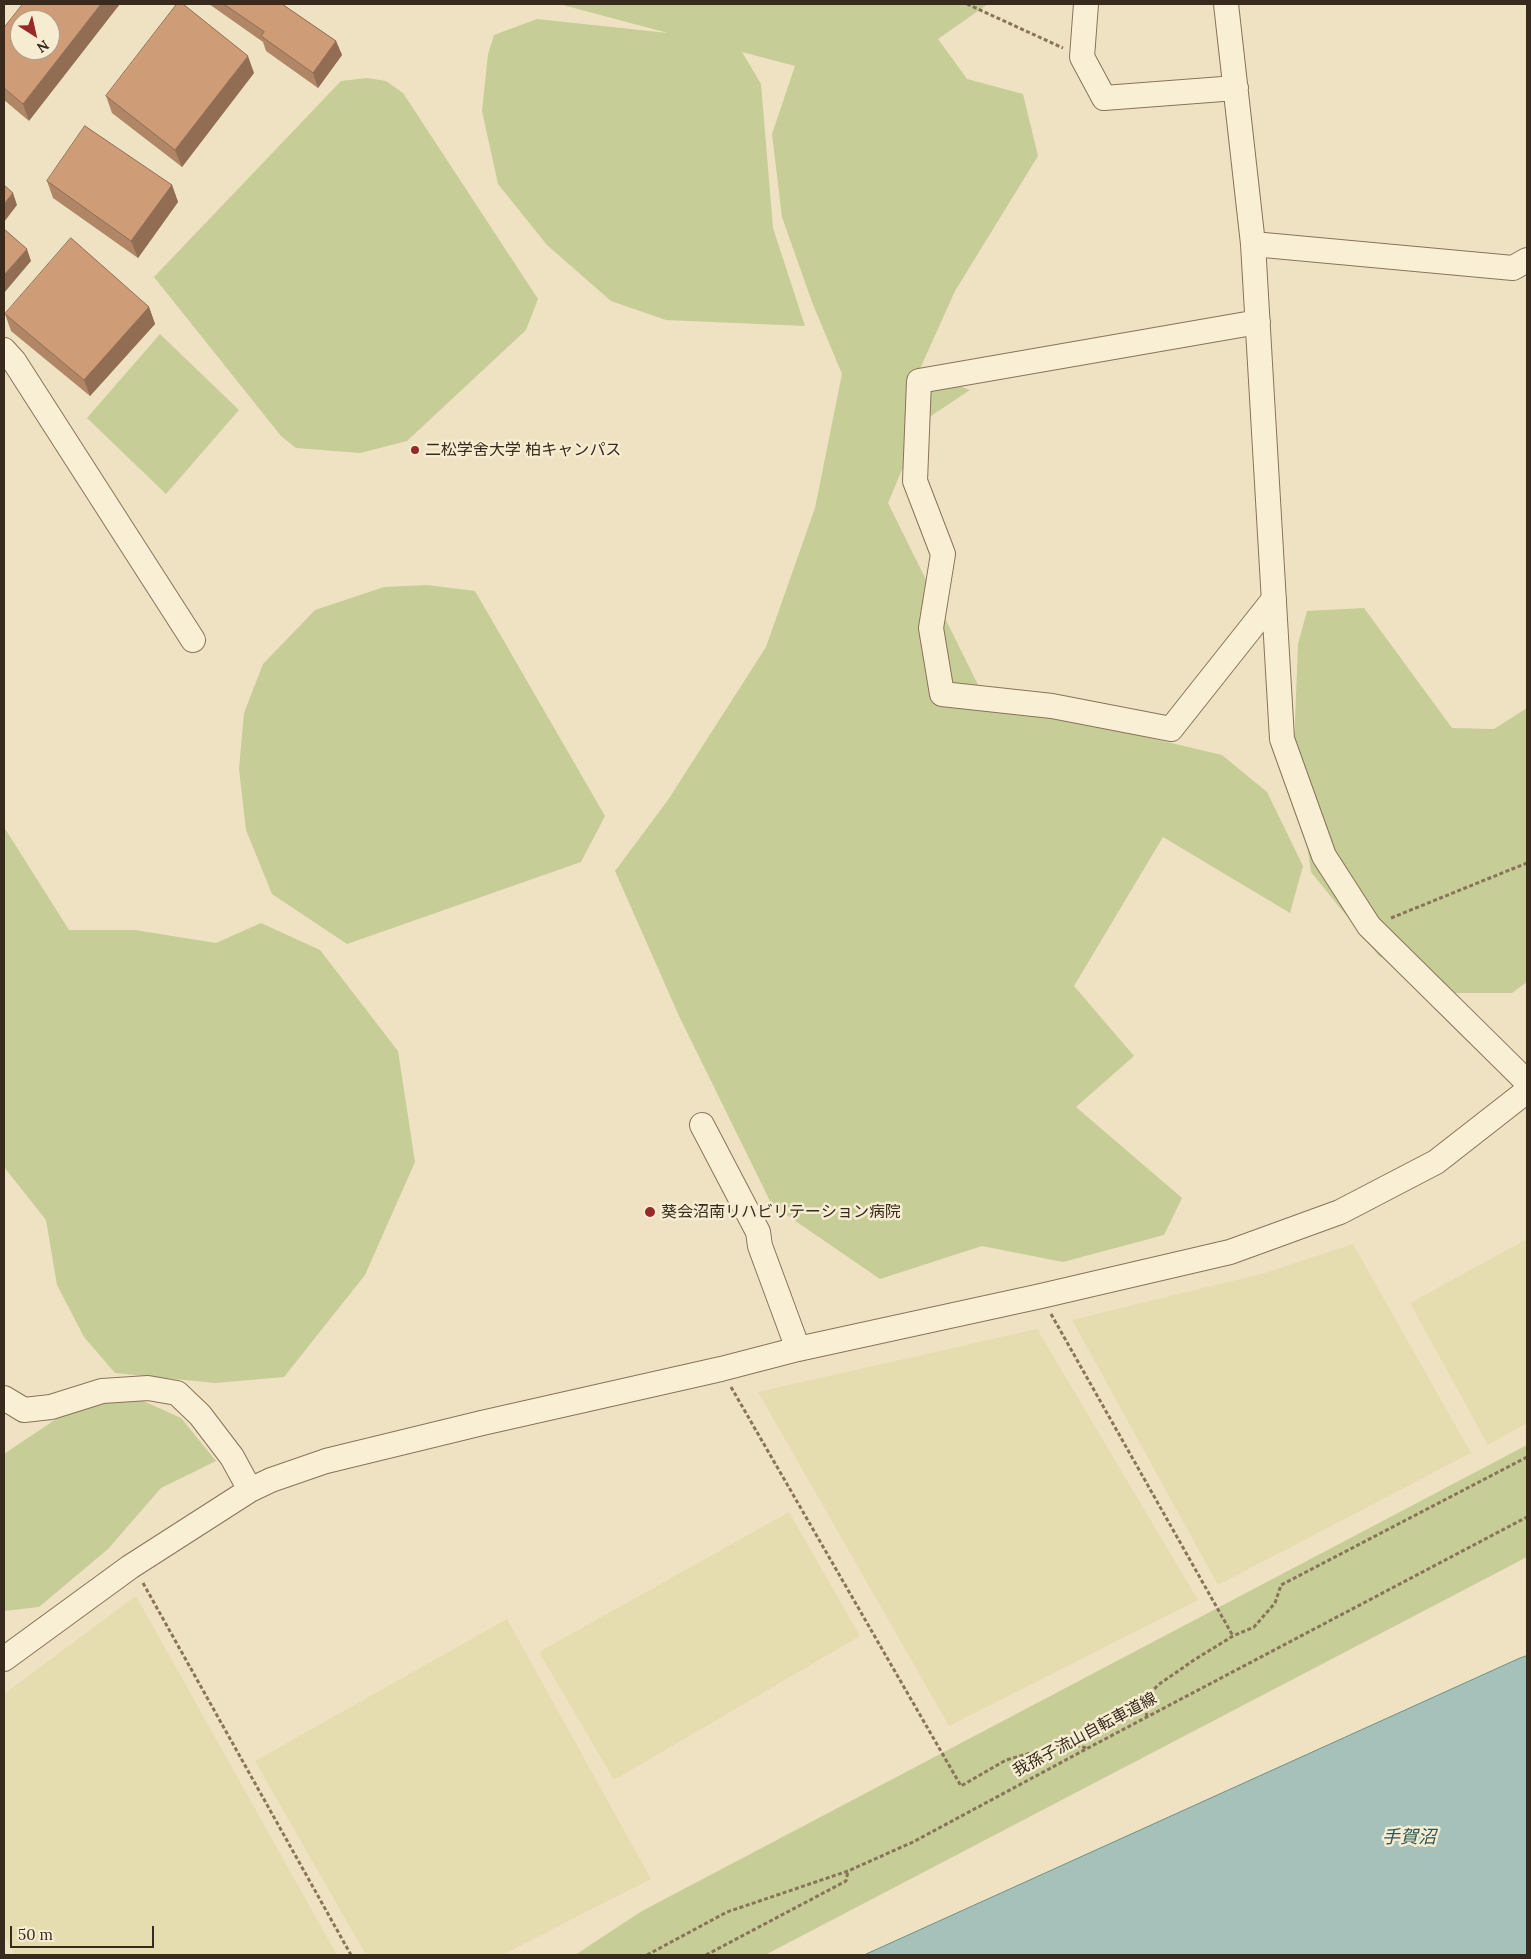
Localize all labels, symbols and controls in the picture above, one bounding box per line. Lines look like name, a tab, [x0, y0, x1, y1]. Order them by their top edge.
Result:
north arrow	[10, 10, 60, 60]
text: N	[33, 36, 53, 57]
place label: 二松学舍大学 柏キャンパス	[425, 440, 621, 460]
marker: 二松学舍大学 柏キャンパス	[409, 444, 421, 456]
place label: 葵会沼南リハビリテーション病院	[661, 1202, 901, 1222]
marker: 葵会沼南リハビリテーション病院	[643, 1205, 657, 1219]
street label: 我孫子流山自転車道線	[1010, 1689, 1160, 1781]
water label: 手賀沼	[1382, 1827, 1436, 1849]
scale bar	[12, 1916, 156, 1948]
text: 50 m	[18, 1925, 53, 1944]

